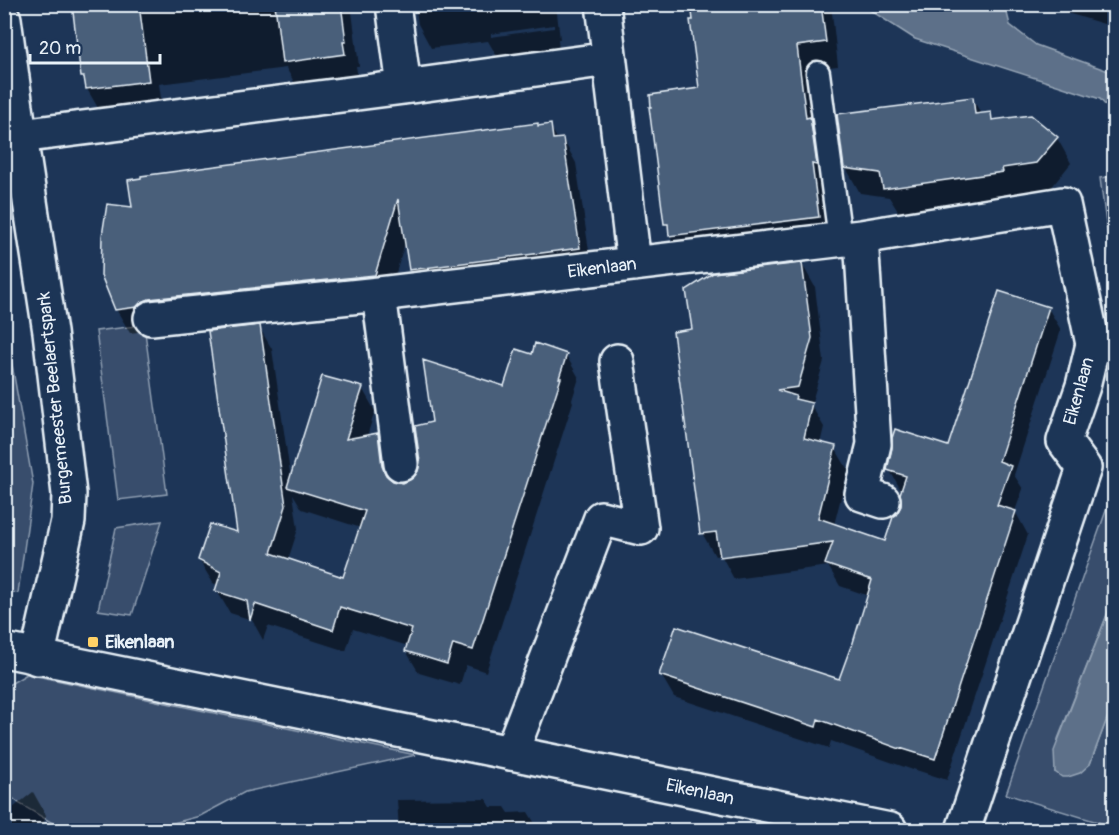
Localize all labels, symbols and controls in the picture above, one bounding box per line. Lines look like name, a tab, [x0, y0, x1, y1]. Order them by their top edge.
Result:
scale bar	[30, 27, 160, 65]
text: 20 m	[39, 37, 81, 60]
street label: Eikenlaan	[566, 252, 638, 284]
street label: Burgemeester Beelaertspark	[32, 290, 78, 505]
street label: Eikenlaan	[1058, 354, 1100, 428]
place label: Eikenlaan	[105, 631, 174, 654]
marker: Eikenlaan	[86, 635, 100, 649]
street label: Eikenlaan	[664, 774, 736, 810]

